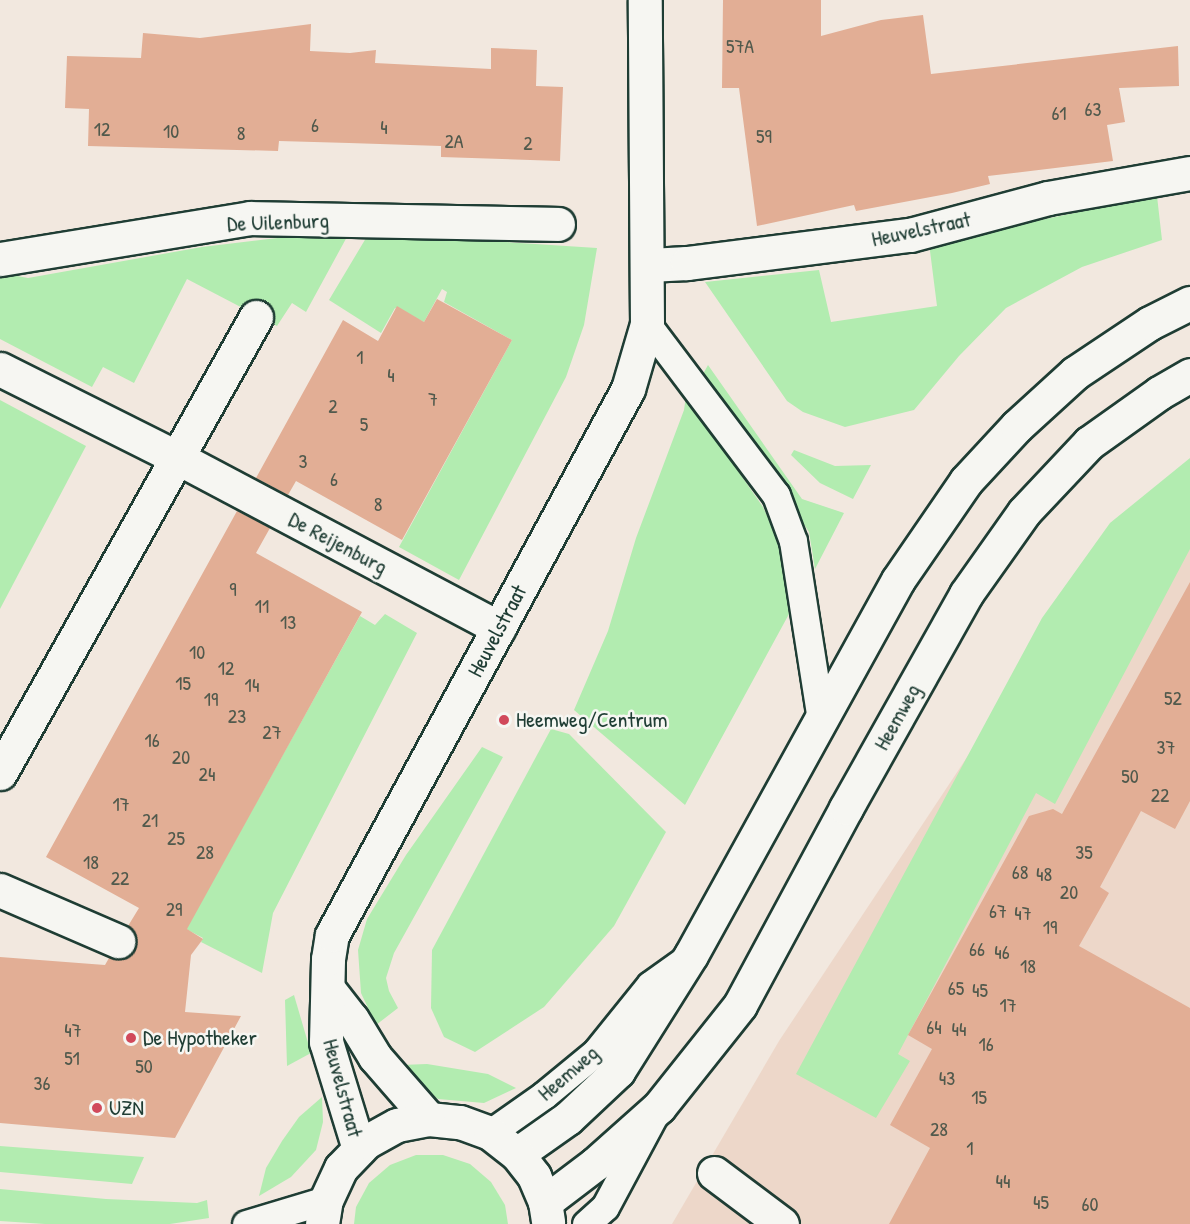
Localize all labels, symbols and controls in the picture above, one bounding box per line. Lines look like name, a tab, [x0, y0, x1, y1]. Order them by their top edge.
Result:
house number: 57A	[726, 33, 754, 57]
house number: 63	[1085, 96, 1101, 120]
house number: 61	[1051, 100, 1067, 124]
house number: 6	[311, 112, 319, 136]
house number: 4	[380, 114, 388, 138]
house number: 12	[94, 116, 110, 140]
house number: 10	[163, 118, 179, 142]
house number: 8	[237, 120, 245, 144]
house number: 59	[756, 123, 772, 147]
house number: 2A	[444, 128, 464, 152]
house number: 2	[523, 130, 533, 154]
street label: Heuvelstraat	[869, 206, 973, 252]
street label: De Uilenburg	[227, 207, 329, 237]
house number: 1	[356, 344, 364, 368]
house number: 4	[387, 362, 395, 386]
house number: 7	[428, 386, 438, 410]
house number: 2	[328, 393, 338, 417]
house number: 5	[360, 411, 368, 435]
house number: 3	[299, 448, 307, 472]
house number: 6	[330, 466, 338, 490]
house number: 8	[374, 491, 382, 515]
street label: De Reijenburg	[284, 506, 392, 580]
house number: 9	[229, 576, 237, 600]
street label: Heuvelstraat	[462, 580, 532, 682]
house number: 11	[255, 593, 269, 617]
house number: 13	[280, 609, 296, 633]
house number: 10	[189, 639, 205, 663]
house number: 12	[218, 655, 234, 679]
house number: 15	[175, 670, 191, 694]
house number: 14	[245, 672, 259, 696]
street label: Heemweg	[868, 679, 926, 755]
house number: 52	[1164, 685, 1182, 709]
house number: 19	[204, 686, 218, 710]
house number: 23	[228, 703, 246, 727]
place label: Heemweg/Centrum	[516, 707, 667, 733]
marker: Heemweg/Centrum	[497, 713, 511, 727]
house number: 27	[262, 719, 282, 743]
house number: 16	[144, 727, 160, 751]
house number: 37	[1157, 734, 1175, 758]
house number: 20	[172, 744, 190, 768]
house number: 24	[199, 761, 215, 785]
house number: 50	[1121, 763, 1139, 787]
house number: 22	[1151, 782, 1169, 806]
house number: 17	[112, 791, 130, 815]
house number: 21	[142, 807, 158, 831]
house number: 25	[167, 825, 185, 849]
house number: 28	[196, 839, 214, 863]
house number: 35	[1075, 839, 1093, 863]
house number: 18	[83, 849, 99, 873]
house number: 68	[1012, 859, 1028, 883]
house number: 48	[1036, 861, 1052, 885]
house number: 22	[111, 865, 129, 889]
house number: 20	[1060, 879, 1078, 903]
house number: 29	[166, 896, 182, 920]
house number: 67	[989, 898, 1007, 922]
house number: 47	[1014, 900, 1032, 924]
house number: 19	[1043, 914, 1057, 938]
house number: 66	[969, 936, 985, 960]
house number: 46	[994, 939, 1010, 963]
house number: 18	[1020, 953, 1036, 977]
house number: 65	[948, 975, 964, 999]
house number: 45	[972, 977, 988, 1001]
house number: 17	[999, 992, 1017, 1016]
house number: 64	[926, 1014, 942, 1038]
house number: 44	[952, 1016, 966, 1040]
house number: 47	[64, 1017, 82, 1041]
place label: De Hypotheker	[143, 1025, 257, 1051]
marker: De Hypotheker	[124, 1031, 138, 1045]
house number: 16	[978, 1031, 994, 1055]
street label: Heuvelstraat	[317, 1036, 369, 1140]
street label: Heemweg	[532, 1040, 604, 1106]
house number: 51	[64, 1045, 80, 1069]
house number: 50	[135, 1053, 153, 1077]
house number: 43	[939, 1065, 955, 1089]
house number: 36	[34, 1070, 50, 1094]
house number: 15	[971, 1084, 987, 1108]
place label: UZN	[109, 1095, 144, 1121]
marker: UZN	[90, 1101, 104, 1115]
house number: 28	[930, 1116, 948, 1140]
house number: 1	[966, 1135, 974, 1159]
house number: 44	[996, 1168, 1010, 1192]
house number: 45	[1033, 1189, 1049, 1213]
house number: 60	[1082, 1191, 1098, 1215]

